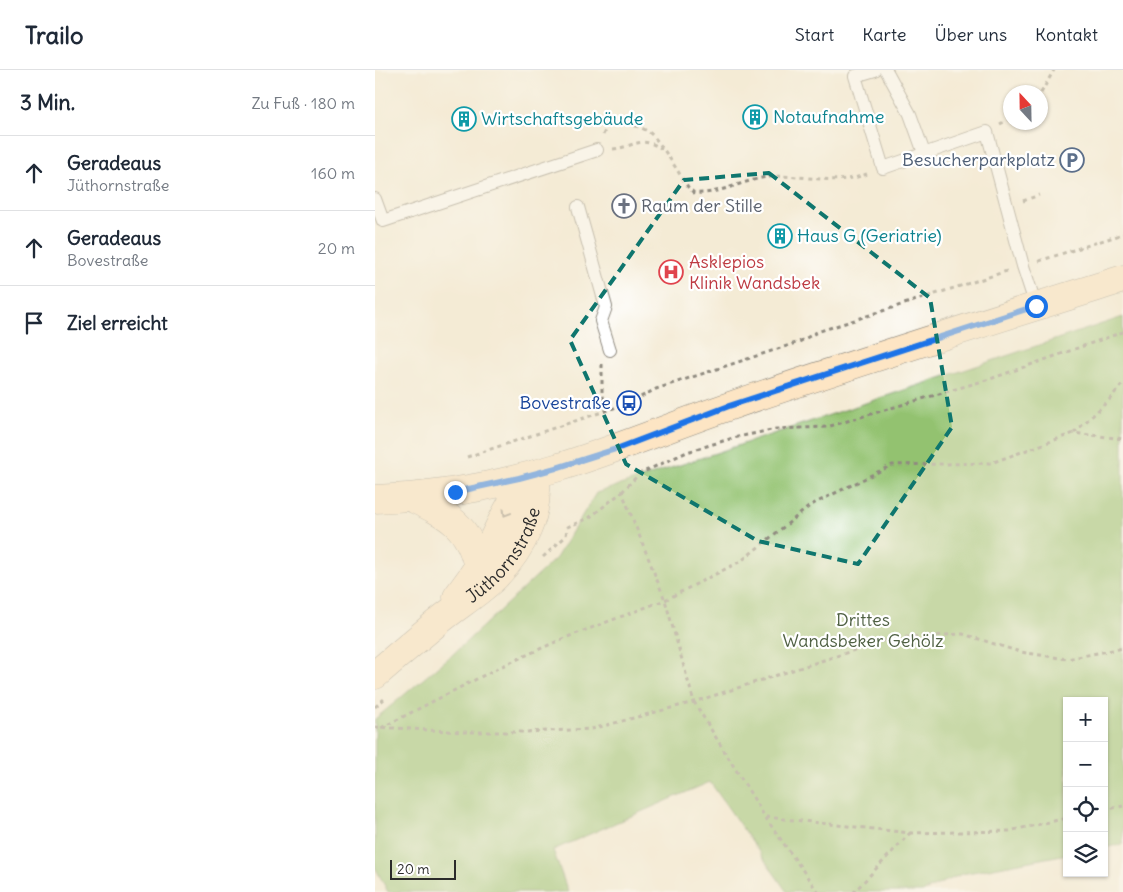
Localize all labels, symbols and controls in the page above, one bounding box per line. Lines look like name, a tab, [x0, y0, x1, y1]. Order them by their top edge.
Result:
text: Trailo	[25, 20, 83, 50]
text: Start	[795, 23, 834, 46]
text: Karte	[862, 23, 907, 46]
text: Über uns	[935, 23, 1007, 46]
text: Kontakt	[1035, 23, 1098, 46]
north arrow	[1003, 85, 1048, 130]
text: 3 Min.	[20, 89, 75, 116]
text: Zu Fuß · 180 m	[252, 93, 355, 113]
building icon: Notaufnahme	[742, 104, 768, 130]
place label: Notaufnahme	[773, 105, 885, 128]
building icon: Wirtschaftsgebäude	[451, 106, 477, 132]
place label: Wirtschaftsgebäude	[481, 107, 643, 130]
parking icon: Besucherparkplatz	[1059, 147, 1085, 173]
place label: Besucherparkplatz	[902, 148, 1055, 171]
text: Geradeaus	[67, 151, 161, 175]
icon: ahead	[20, 159, 48, 187]
text: 160 m	[311, 163, 355, 183]
text: Jüthornstraße	[67, 175, 169, 195]
church icon: Raum der Stille	[611, 193, 637, 219]
place label: Raum der Stille	[641, 194, 763, 217]
building icon: Haus G (Geriatrie)	[767, 223, 793, 249]
place label: Haus G (Geriatrie)	[797, 224, 942, 247]
text: Geradeaus	[67, 226, 161, 250]
icon: ahead	[20, 234, 48, 262]
text: 20 m	[318, 238, 355, 258]
text: Bovestraße	[67, 250, 148, 270]
place label: Asklepios Klinik Wandsbek	[689, 250, 820, 294]
hospital icon: Asklepios Klinik Wandsbek	[658, 259, 684, 285]
route start	[1025, 295, 1048, 318]
icon: arrive	[20, 309, 48, 337]
text: Ziel erreicht	[67, 311, 168, 335]
bus stop icon: Bovestraße	[616, 390, 642, 416]
place label: Bovestraße	[519, 391, 611, 414]
route end	[444, 481, 467, 504]
street label: Jüthornstraße	[461, 505, 545, 608]
one-way arrow	[503, 507, 513, 516]
park label: Drittes Wandsbeker Gehölz	[782, 608, 944, 652]
map controls	[1063, 697, 1108, 877]
button: +	[1063, 697, 1108, 742]
button: −	[1063, 742, 1108, 787]
button: locate	[1063, 787, 1108, 832]
button: layers	[1063, 832, 1108, 877]
scale bar	[390, 857, 456, 880]
text: 20 m	[397, 860, 430, 878]

